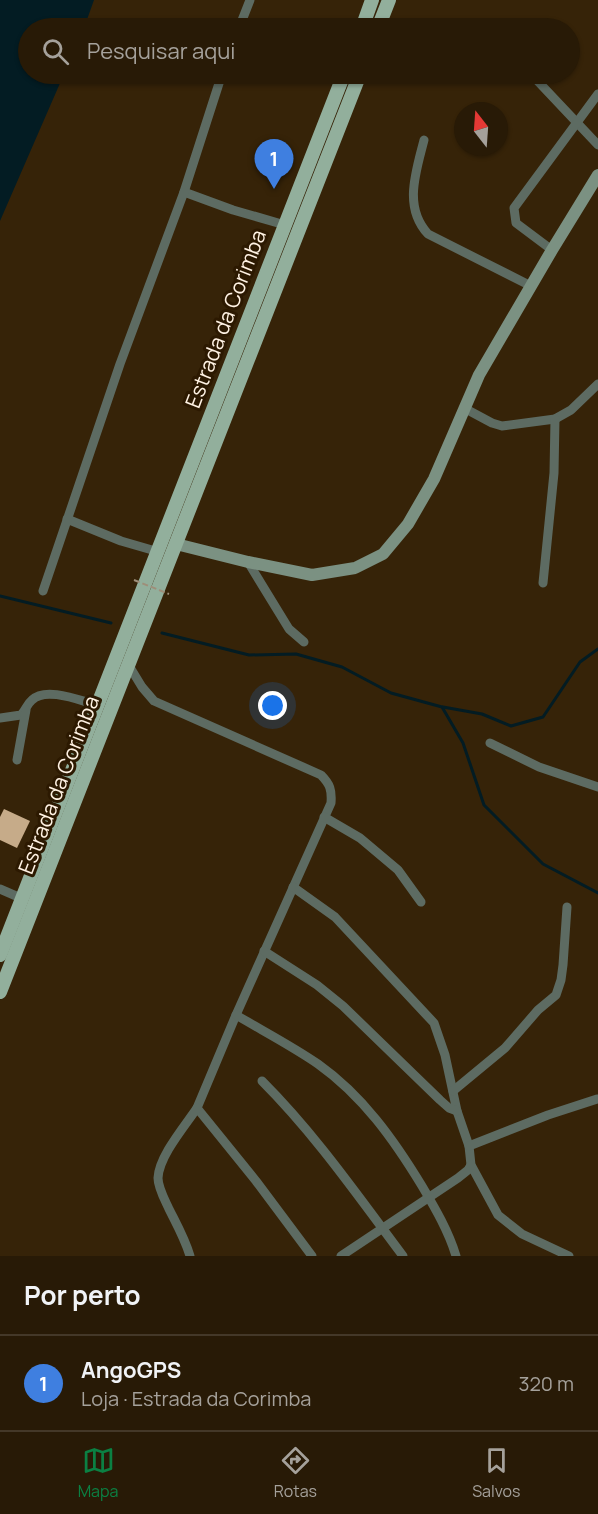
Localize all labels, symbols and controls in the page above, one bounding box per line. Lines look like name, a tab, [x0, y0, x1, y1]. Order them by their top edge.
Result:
search box	[18, 18, 580, 84]
icon: search	[39, 35, 72, 68]
text: Pesquisar aqui	[87, 36, 235, 66]
north arrow	[454, 102, 508, 156]
pin: 1	[254, 140, 294, 189]
street label: Estrada da Corimba	[178, 226, 272, 412]
your location	[258, 691, 287, 720]
street label: Estrada da Corimba	[11, 692, 105, 878]
text: Por perto	[24, 1277, 141, 1313]
text: AngoGPS	[81, 1355, 181, 1385]
text: 1	[39, 1370, 48, 1397]
text: 320 m	[518, 1370, 574, 1397]
text: Loja · Estrada da Corimba	[81, 1385, 311, 1412]
tab: Mapa	[78, 1444, 118, 1502]
tab: Rotas	[274, 1444, 317, 1502]
tab: Salvos	[472, 1444, 520, 1502]

